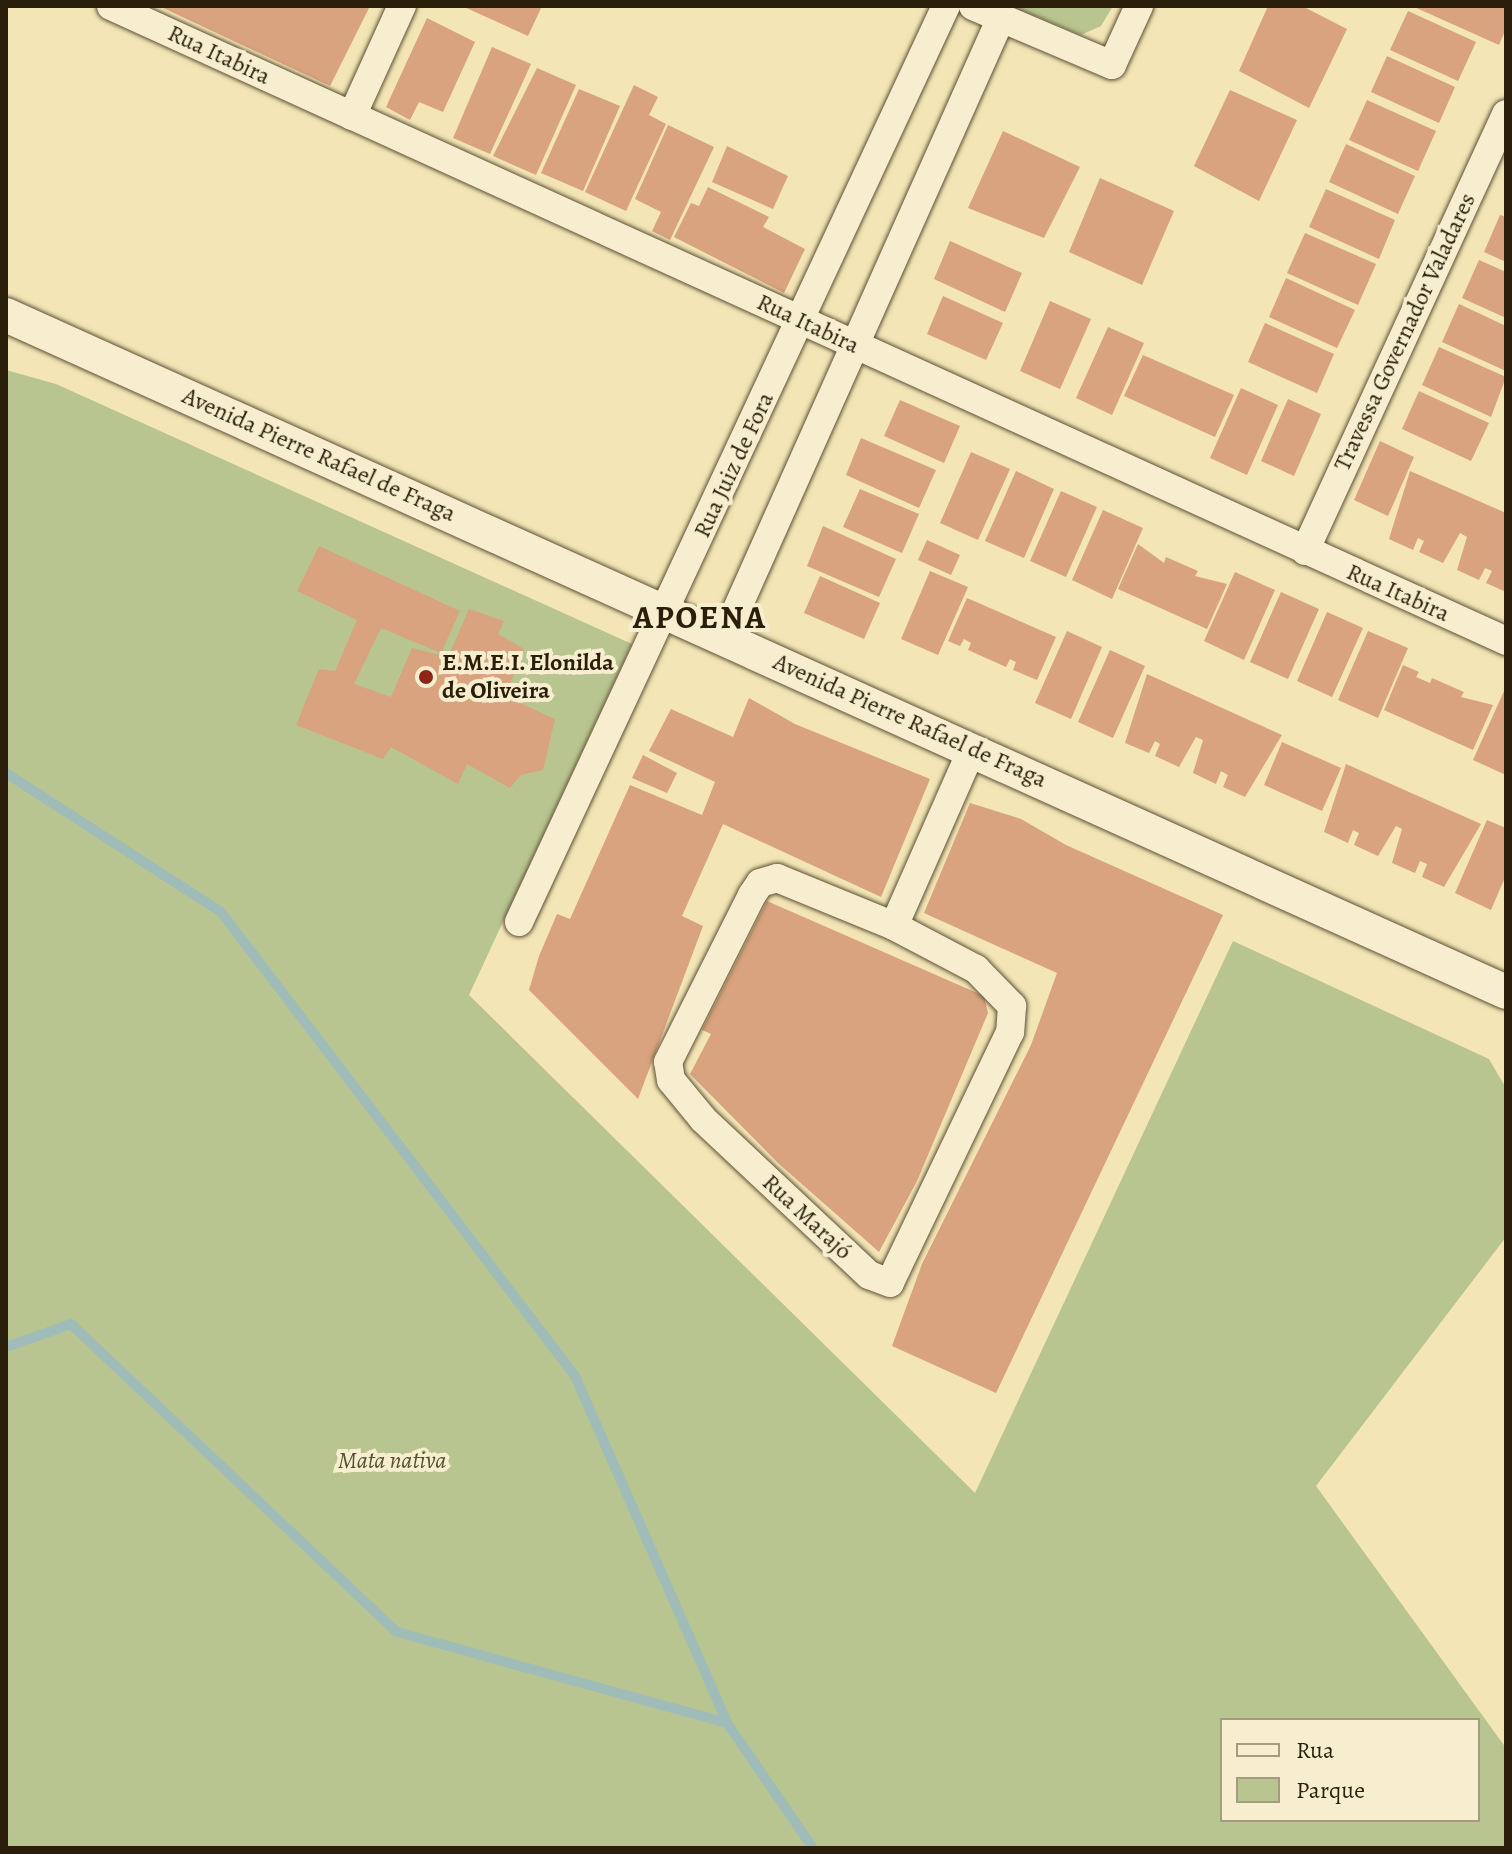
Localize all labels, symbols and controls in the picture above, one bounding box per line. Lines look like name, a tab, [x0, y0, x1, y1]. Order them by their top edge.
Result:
street label: Rua Itabira	[163, 19, 275, 91]
street label: Travessa Governador Valadares	[1328, 189, 1482, 475]
street label: Rua Itabira	[752, 288, 864, 360]
street label: Avenida Pierre Rafael de Fraga	[178, 382, 460, 528]
street label: Rua Juiz de Fora	[688, 388, 780, 542]
street label: Rua Itabira	[1342, 558, 1454, 628]
district label: APOENA	[633, 598, 767, 636]
street label: Avenida Pierre Rafael de Fraga	[769, 648, 1051, 794]
place label: E.M.E.I. Elonilda de Oliveira	[442, 649, 614, 705]
marker: E.M.E.I. Elonilda de Oliveira	[417, 668, 435, 686]
street label: Rua Marajó	[756, 1168, 858, 1266]
park label: Mata nativa	[338, 1447, 446, 1475]
legend	[1220, 1718, 1480, 1822]
text: Rua	[1296, 1734, 1334, 1766]
text: Parque	[1296, 1774, 1365, 1806]

